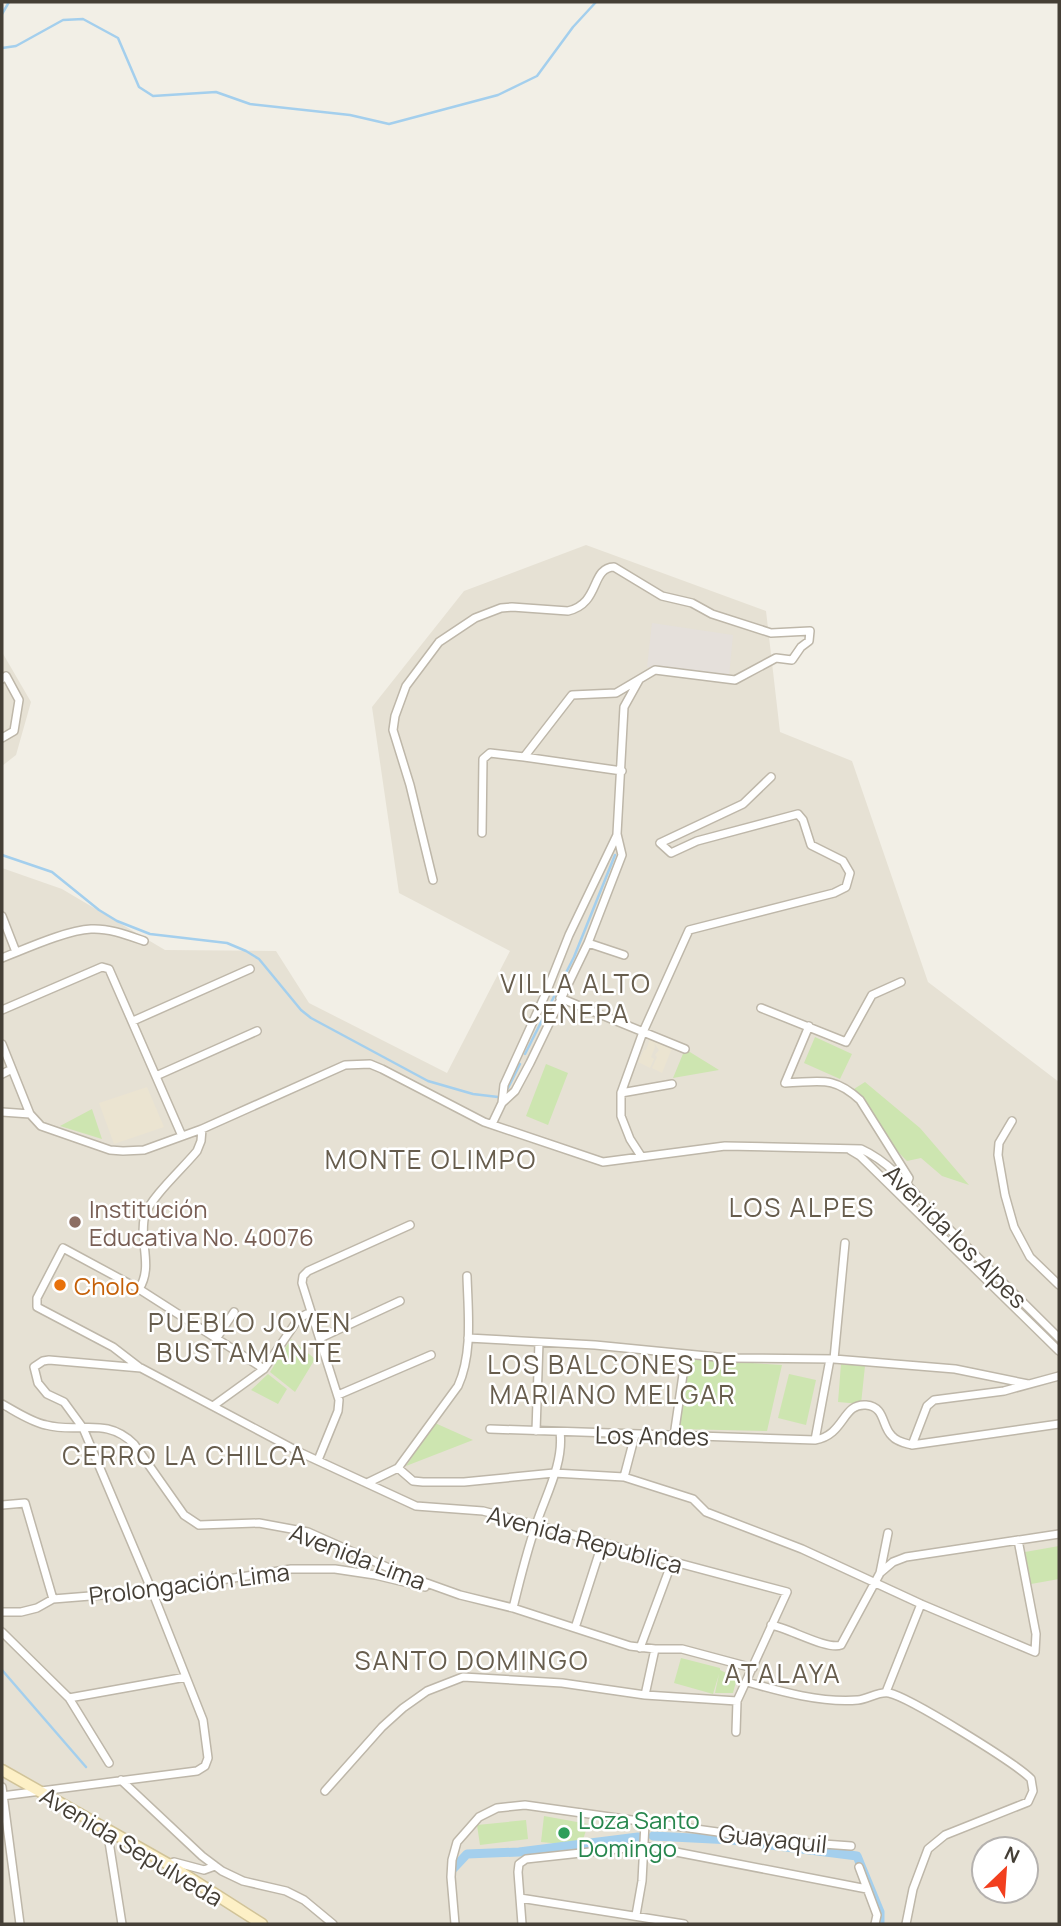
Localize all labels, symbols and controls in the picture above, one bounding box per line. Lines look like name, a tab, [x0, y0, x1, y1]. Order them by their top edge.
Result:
district label: VILLA ALTO CENEPA	[500, 965, 652, 1031]
district label: MONTE OLIMPO	[325, 1141, 537, 1177]
street label: Avenida los Alpes	[877, 1157, 1035, 1315]
district label: LOS ALPES	[729, 1189, 875, 1225]
place label: Institución Educativa No. 40076	[89, 1192, 314, 1253]
marker: Institución Educativa No. 40076	[67, 1214, 83, 1230]
place label: Cholo	[74, 1269, 139, 1302]
marker: Cholo	[52, 1277, 68, 1293]
district label: PUEBLO JOVEN BUSTAMANTE	[148, 1304, 352, 1370]
district label: LOS BALCONES DE MARIANO MELGAR	[487, 1346, 739, 1412]
street label: Los Andes	[595, 1418, 709, 1452]
district label: CERRO LA CHILCA	[62, 1437, 308, 1473]
street label: Avenida Republica	[484, 1497, 686, 1581]
street label: Avenida Lima	[285, 1515, 431, 1597]
street label: Prolongación Lima	[87, 1554, 291, 1612]
district label: SANTO DOMINGO	[355, 1642, 589, 1678]
district label: ATALAYA	[724, 1655, 842, 1691]
street label: Avenida Sepulveda	[34, 1778, 230, 1914]
place label: Loza Santo Domingo	[578, 1803, 700, 1864]
street label: Guayaquil	[717, 1816, 829, 1860]
marker: Loza Santo Domingo	[556, 1825, 572, 1841]
north arrow	[970, 1835, 1040, 1905]
text: N	[1001, 1840, 1024, 1869]

